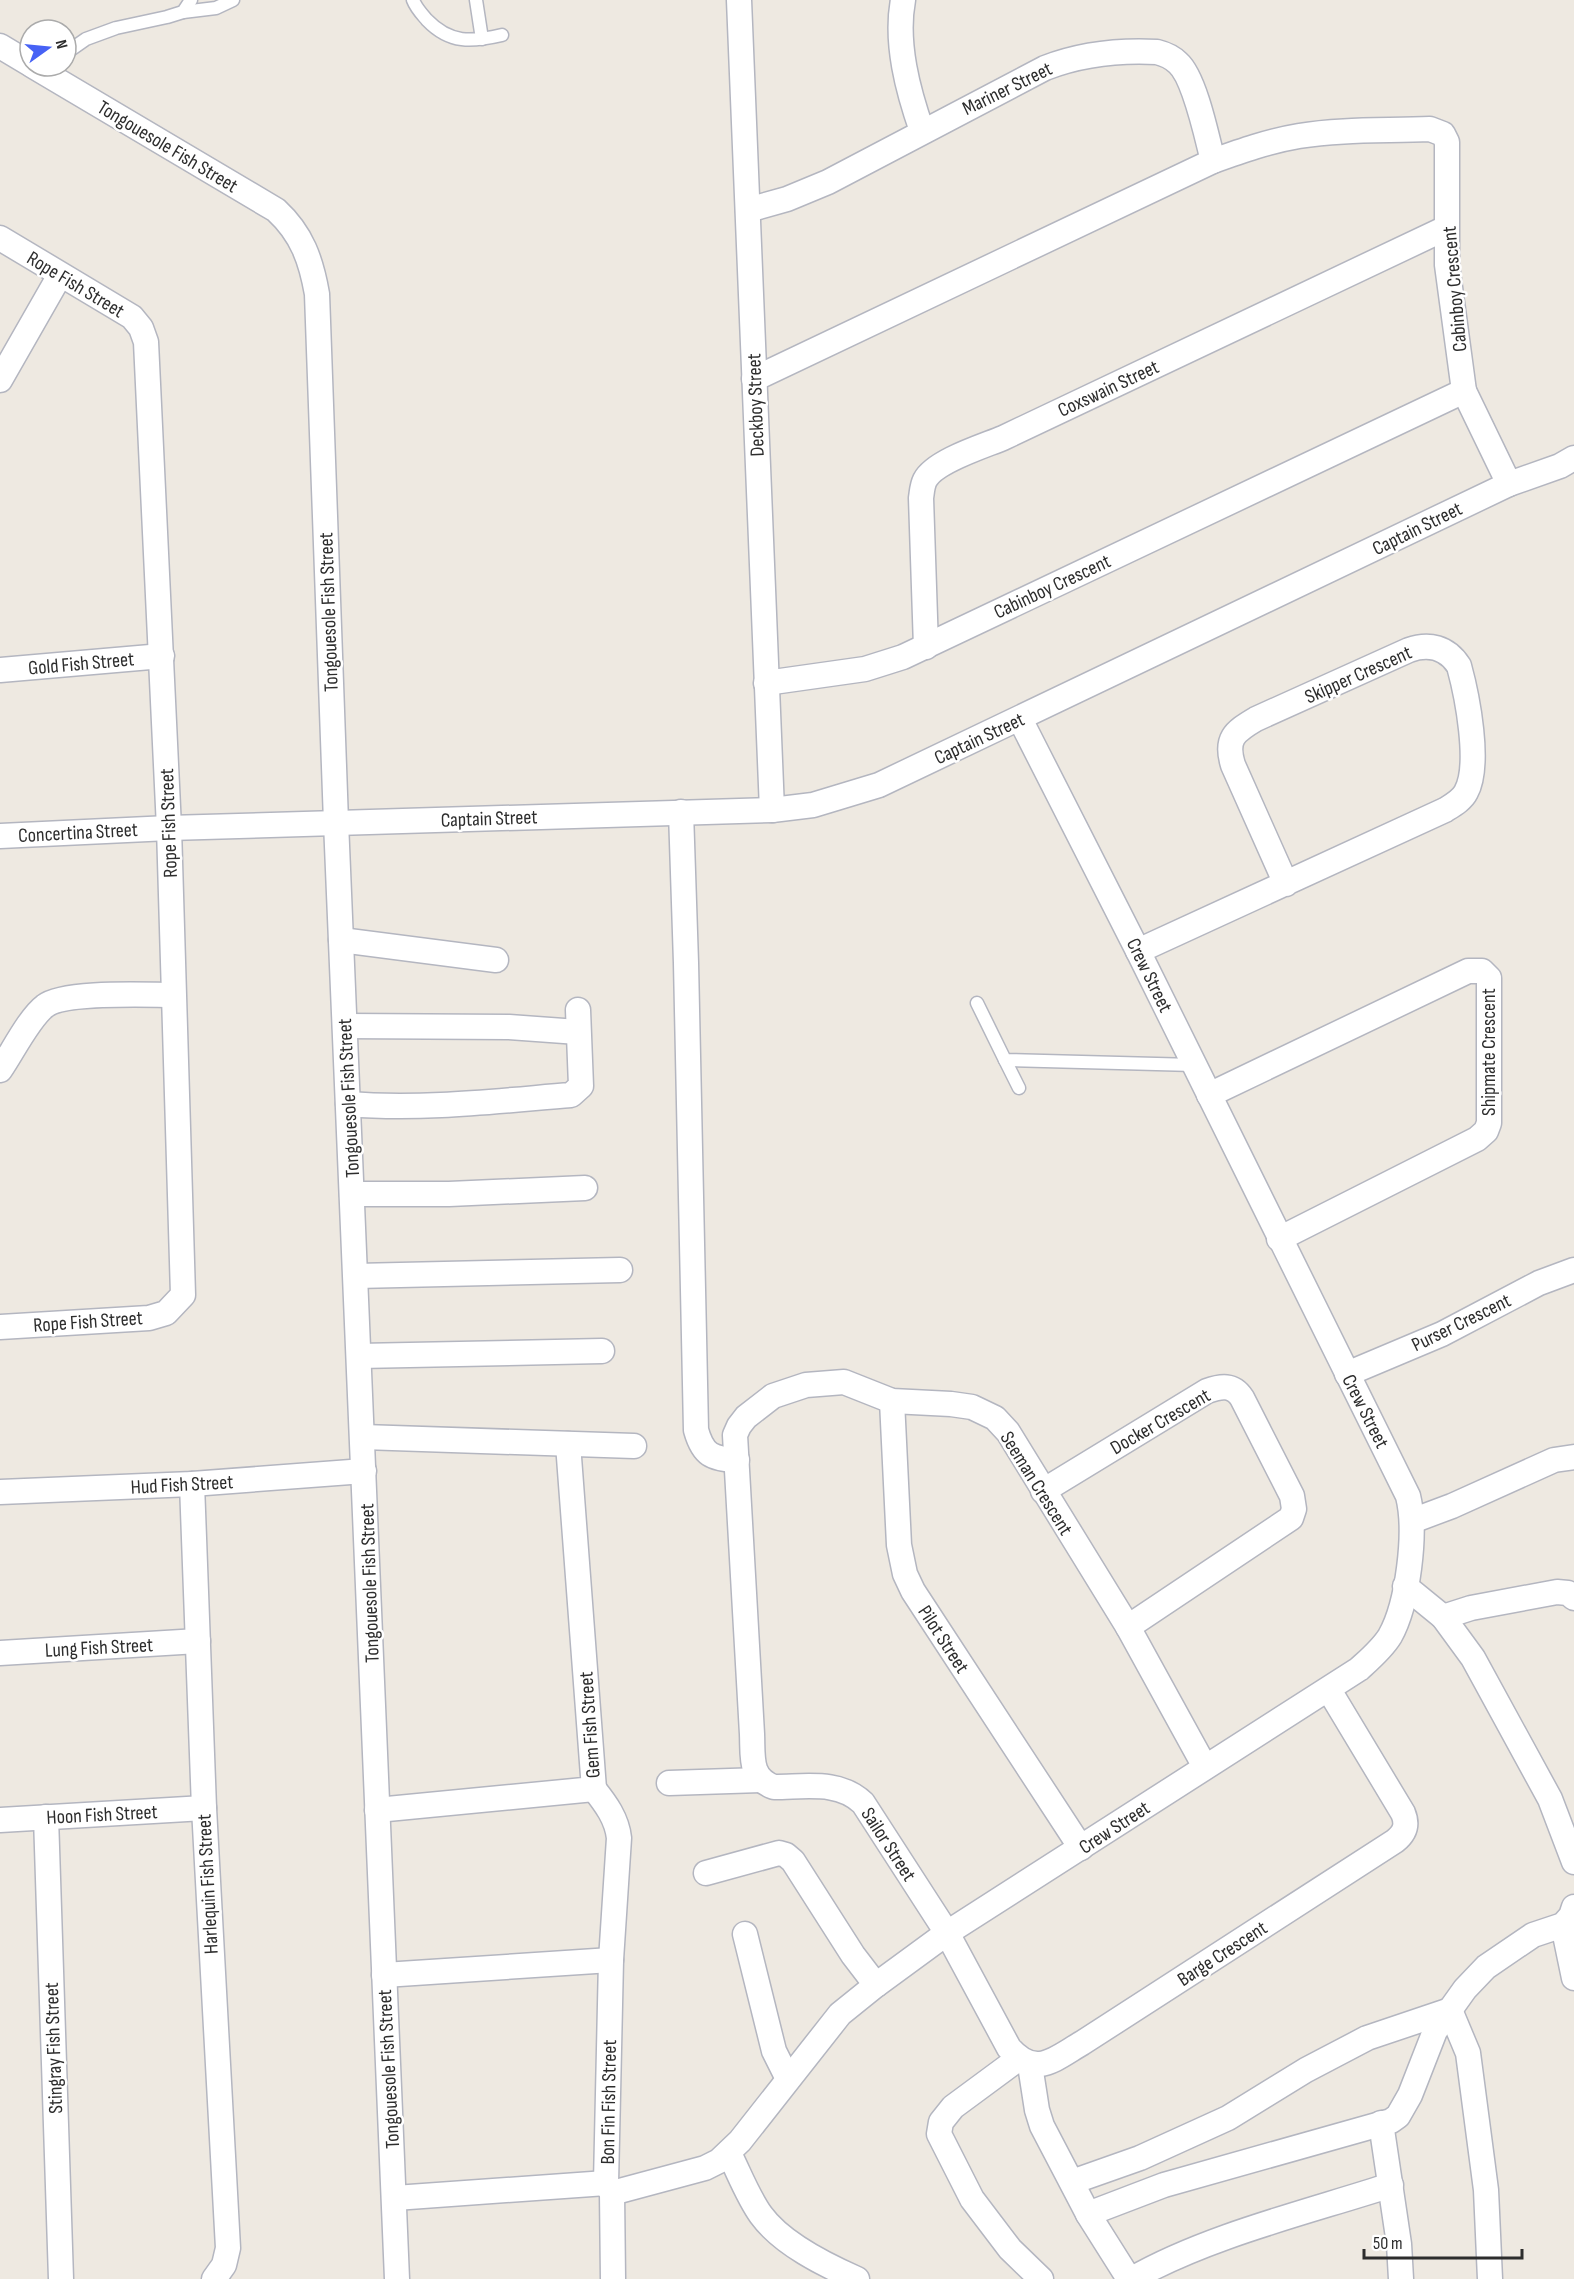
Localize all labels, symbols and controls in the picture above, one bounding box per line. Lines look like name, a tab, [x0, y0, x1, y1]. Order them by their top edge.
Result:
north arrow	[18, 18, 78, 78]
text: N	[51, 38, 71, 51]
street label: Mariner Street	[959, 57, 1056, 121]
street label: Tongouesole Fish Street	[93, 96, 242, 198]
street label: Cabinboy Crescent	[1438, 225, 1472, 353]
street label: Rope Fish Street	[22, 246, 129, 323]
street label: Deckboy Street	[742, 353, 770, 457]
street label: Coxswain Street	[1054, 355, 1163, 423]
street label: Captain Street	[1369, 497, 1466, 561]
street label: Tongouesole Fish Street	[314, 532, 344, 692]
street label: Cabinboy Crescent	[990, 549, 1115, 624]
street label: Skipper Crescent	[1301, 641, 1416, 709]
street label: Gold Fish Street	[27, 647, 135, 681]
street label: Captain Street	[931, 708, 1028, 770]
street label: Rope Fish Street	[155, 768, 183, 878]
street label: Captain Street	[440, 805, 538, 833]
street label: Concertina Street	[18, 818, 138, 848]
street label: Crew Street	[1121, 934, 1177, 1016]
street label: Shipmate Crescent	[1477, 988, 1501, 1116]
street label: Tongouesole Fish Street	[333, 1018, 365, 1178]
street label: Purser Crescent	[1408, 1289, 1515, 1357]
street label: Rope Fish Street	[33, 1306, 144, 1338]
street label: Crew Street	[1336, 1371, 1394, 1452]
street label: Docker Crescent	[1106, 1384, 1215, 1460]
street label: Seeman Crescent	[995, 1427, 1078, 1540]
street label: Hud Fish Street	[130, 1470, 234, 1500]
street label: Tongouesole Fish Street	[355, 1503, 385, 1663]
street label: Pilot Street	[912, 1601, 974, 1678]
street label: Lung Fish Street	[44, 1633, 154, 1663]
street label: Gem Fish Street	[574, 1671, 606, 1779]
street label: Crew Street	[1075, 1796, 1154, 1860]
street label: Hoon Fish Street	[46, 1800, 158, 1830]
street label: Sailor Street	[855, 1803, 921, 1886]
street label: Harlequin Fish Street	[192, 1813, 224, 1955]
street label: Barge Crescent	[1173, 1916, 1272, 1992]
street label: Stingray Fish Street	[40, 1982, 68, 2114]
street label: Tongouesole Fish Street	[373, 1989, 405, 2149]
street label: Bon Fin Fish Street	[596, 2039, 622, 2165]
scale bar	[1364, 2222, 1522, 2260]
text: 50 m	[1373, 2233, 1403, 2254]

